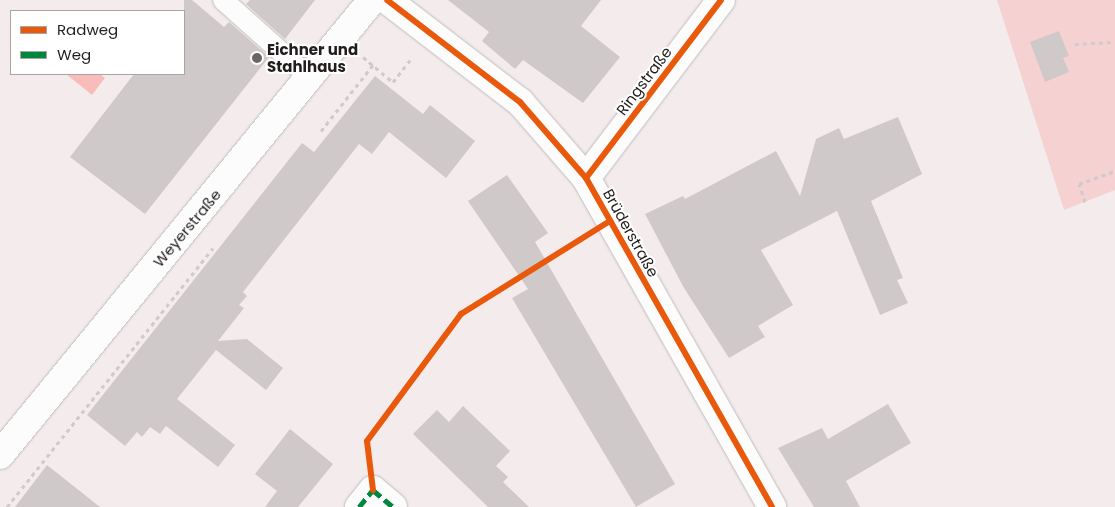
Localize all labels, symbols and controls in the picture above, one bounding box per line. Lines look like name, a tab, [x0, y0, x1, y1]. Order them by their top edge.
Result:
legend	[10, 10, 185, 75]
text: Radweg	[57, 19, 118, 40]
place label: Eichner und Stahlhaus	[267, 40, 358, 75]
street label: Ringstraße	[612, 43, 676, 119]
text: Weg	[57, 44, 91, 65]
marker: Eichner und Stahlhaus	[251, 52, 263, 64]
street label: Weyerstraße	[149, 186, 225, 270]
street label: Brüderstraße	[599, 186, 663, 280]

